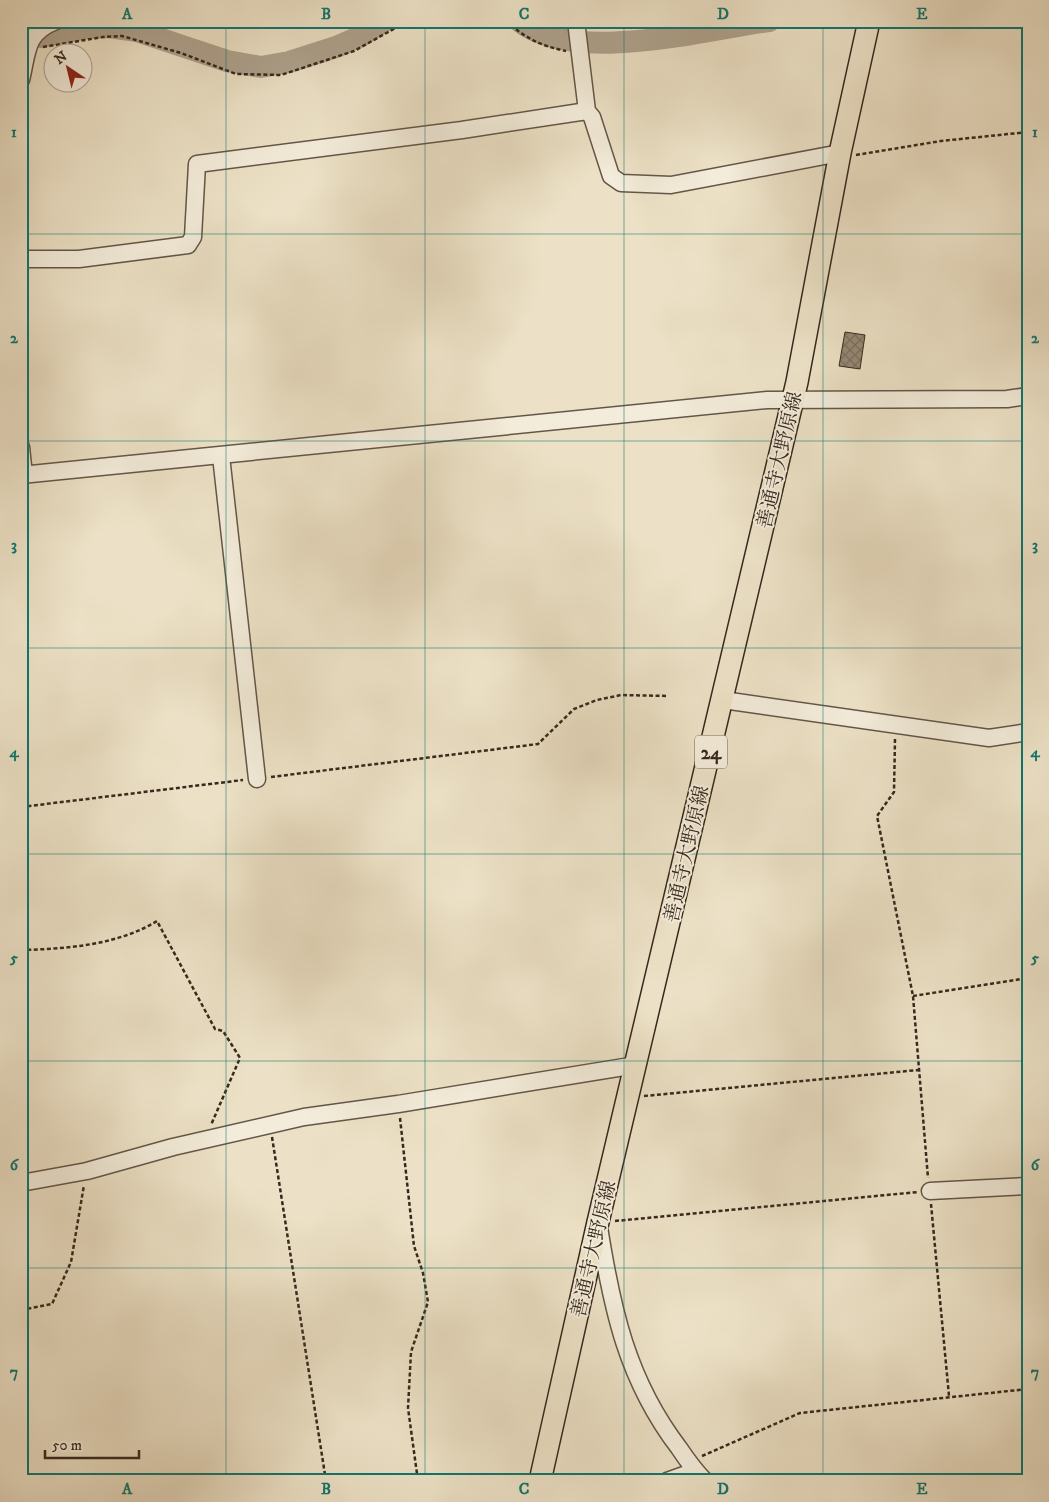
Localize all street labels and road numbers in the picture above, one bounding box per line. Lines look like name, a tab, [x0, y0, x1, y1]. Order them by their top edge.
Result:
street label: 善通寺大野原線	[753, 389, 808, 531]
road number: 24	[695, 736, 727, 769]
street label: 善通寺大野原線	[660, 783, 715, 925]
street label: 善通寺大野原線	[567, 1178, 622, 1320]

